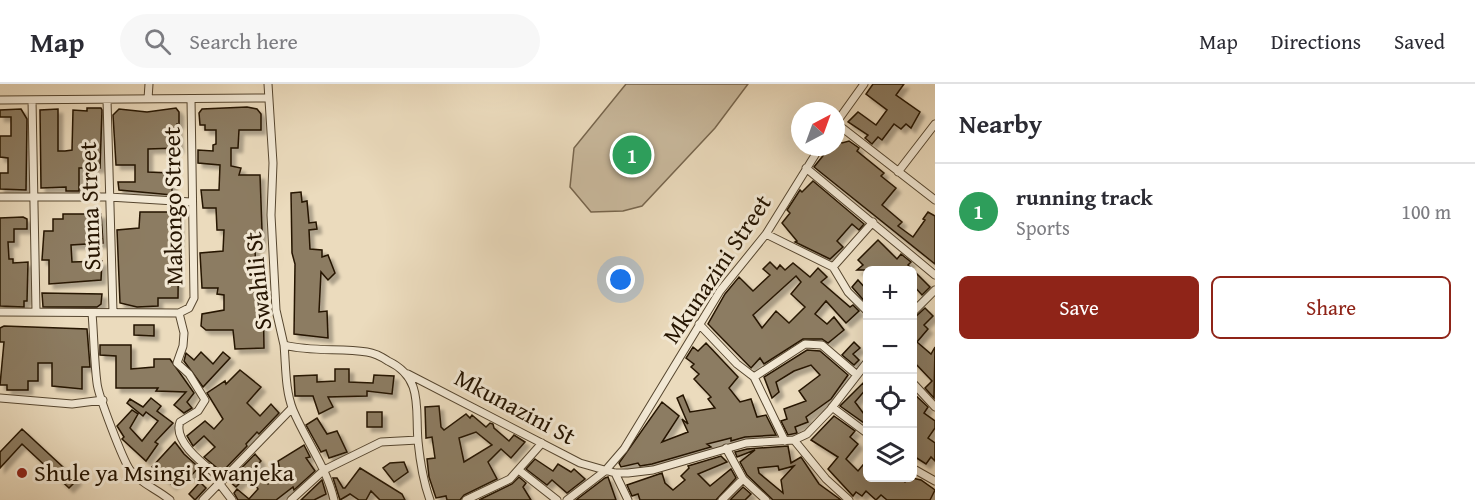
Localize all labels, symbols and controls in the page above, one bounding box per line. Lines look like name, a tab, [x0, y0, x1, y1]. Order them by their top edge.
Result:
search box	[120, 14, 540, 68]
text: Map	[30, 21, 84, 62]
icon: search	[141, 25, 174, 58]
text: Search here	[189, 25, 298, 57]
text: Map	[1199, 26, 1238, 57]
text: Directions	[1271, 26, 1361, 57]
text: Saved	[1394, 26, 1445, 57]
north arrow	[791, 102, 845, 156]
text: Nearby	[959, 104, 1042, 143]
street label: Makongo Street	[154, 126, 191, 286]
pin: 1	[612, 132, 652, 178]
street label: Sunna Street	[70, 140, 109, 271]
text: running track	[1016, 181, 1153, 213]
street label: Mkunazini Street	[654, 187, 780, 350]
text: 1	[973, 197, 984, 226]
text: 100 m	[1401, 197, 1451, 226]
text: Sports	[1016, 213, 1070, 242]
street label: Swahili St	[235, 230, 280, 332]
your location	[606, 265, 635, 294]
map controls	[863, 266, 917, 482]
button: +	[863, 266, 917, 320]
button: Save	[959, 276, 1199, 339]
button: Share	[1211, 276, 1451, 339]
button: −	[863, 320, 917, 374]
street label: Mkunazini St	[448, 360, 582, 453]
button: locate	[863, 374, 917, 428]
button: layers	[863, 428, 917, 482]
place label: Shule ya Msingi Kwanjeka	[34, 455, 295, 490]
marker: Shule ya Msingi Kwanjeka	[15, 466, 29, 480]

